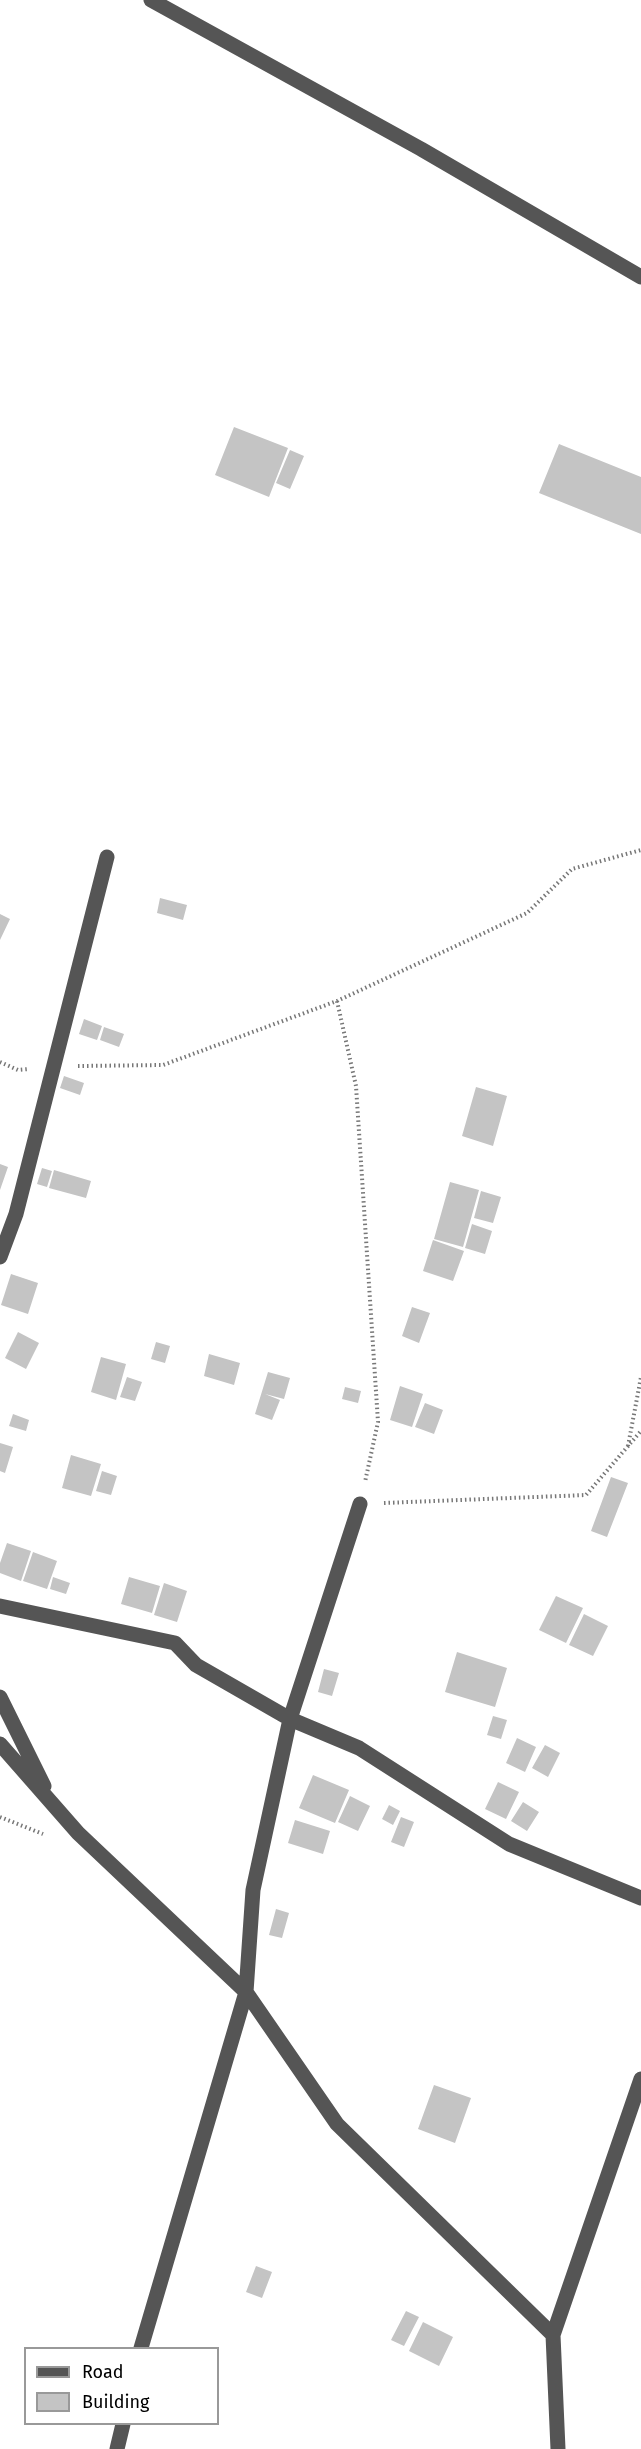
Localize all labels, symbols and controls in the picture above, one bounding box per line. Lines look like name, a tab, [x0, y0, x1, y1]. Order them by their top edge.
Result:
legend	[24, 2347, 219, 2425]
text: Road	[82, 2361, 124, 2383]
text: Building	[82, 2391, 149, 2413]

